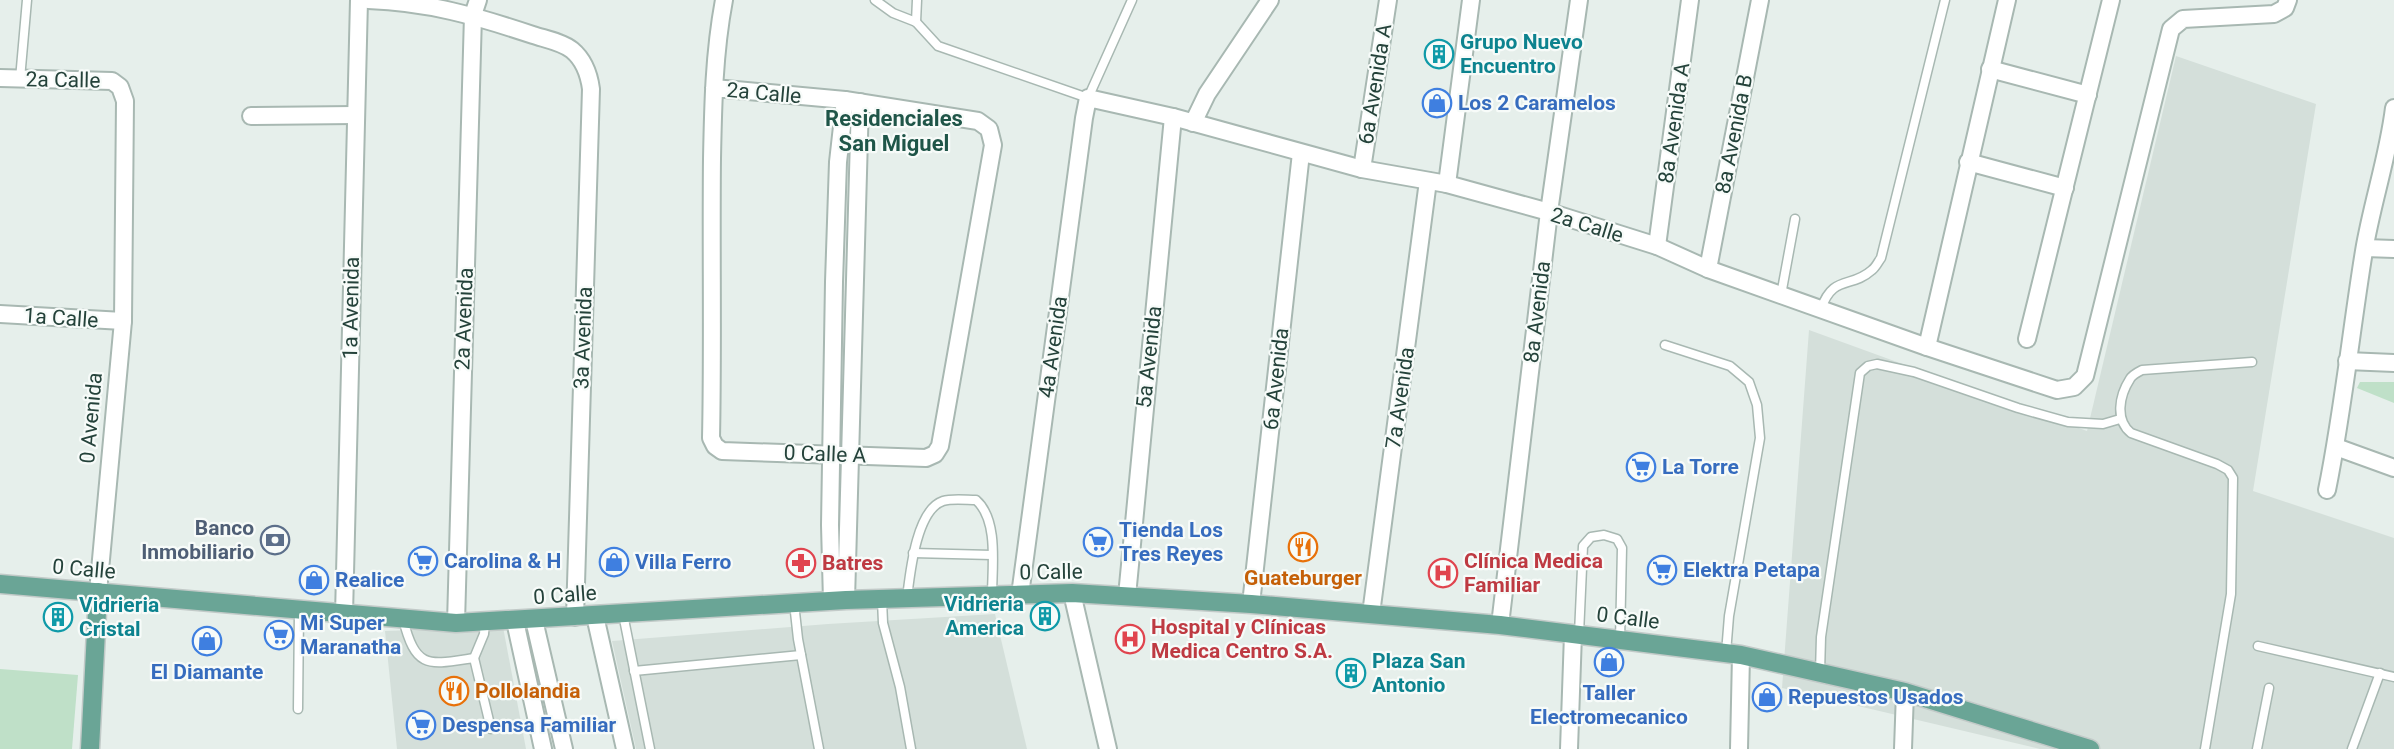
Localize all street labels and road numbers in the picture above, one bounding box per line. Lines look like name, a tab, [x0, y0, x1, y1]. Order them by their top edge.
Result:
street label: 6a Avenida A	[1354, 22, 1396, 146]
street label: 8a Avenida A	[1654, 61, 1694, 185]
street label: 2a Calle	[25, 67, 101, 93]
street label: 8a Avenida B	[1711, 72, 1757, 196]
street label: 2a Calle	[726, 78, 802, 108]
street label: 2a Calle	[1548, 203, 1626, 247]
street label: 1a Avenida	[338, 256, 364, 360]
street label: 8a Avenida	[1519, 260, 1555, 364]
street label: 2a Avenida	[450, 267, 478, 371]
street label: 3a Avenida	[569, 286, 597, 390]
street label: 4a Avenida	[1034, 294, 1072, 400]
street label: 1a Calle	[23, 303, 99, 333]
street label: 5a Avenida	[1132, 305, 1166, 409]
street label: 6a Avenida	[1259, 327, 1293, 431]
street label: 7a Avenida	[1381, 345, 1419, 451]
street label: 0 Avenida	[75, 371, 107, 465]
street label: 0 Calle A	[783, 441, 867, 467]
street label: 0 Calle	[51, 554, 117, 584]
street label: 0 Calle	[1019, 559, 1083, 585]
street label: 0 Calle	[533, 581, 597, 609]
street label: 0 Calle	[1595, 602, 1661, 634]

